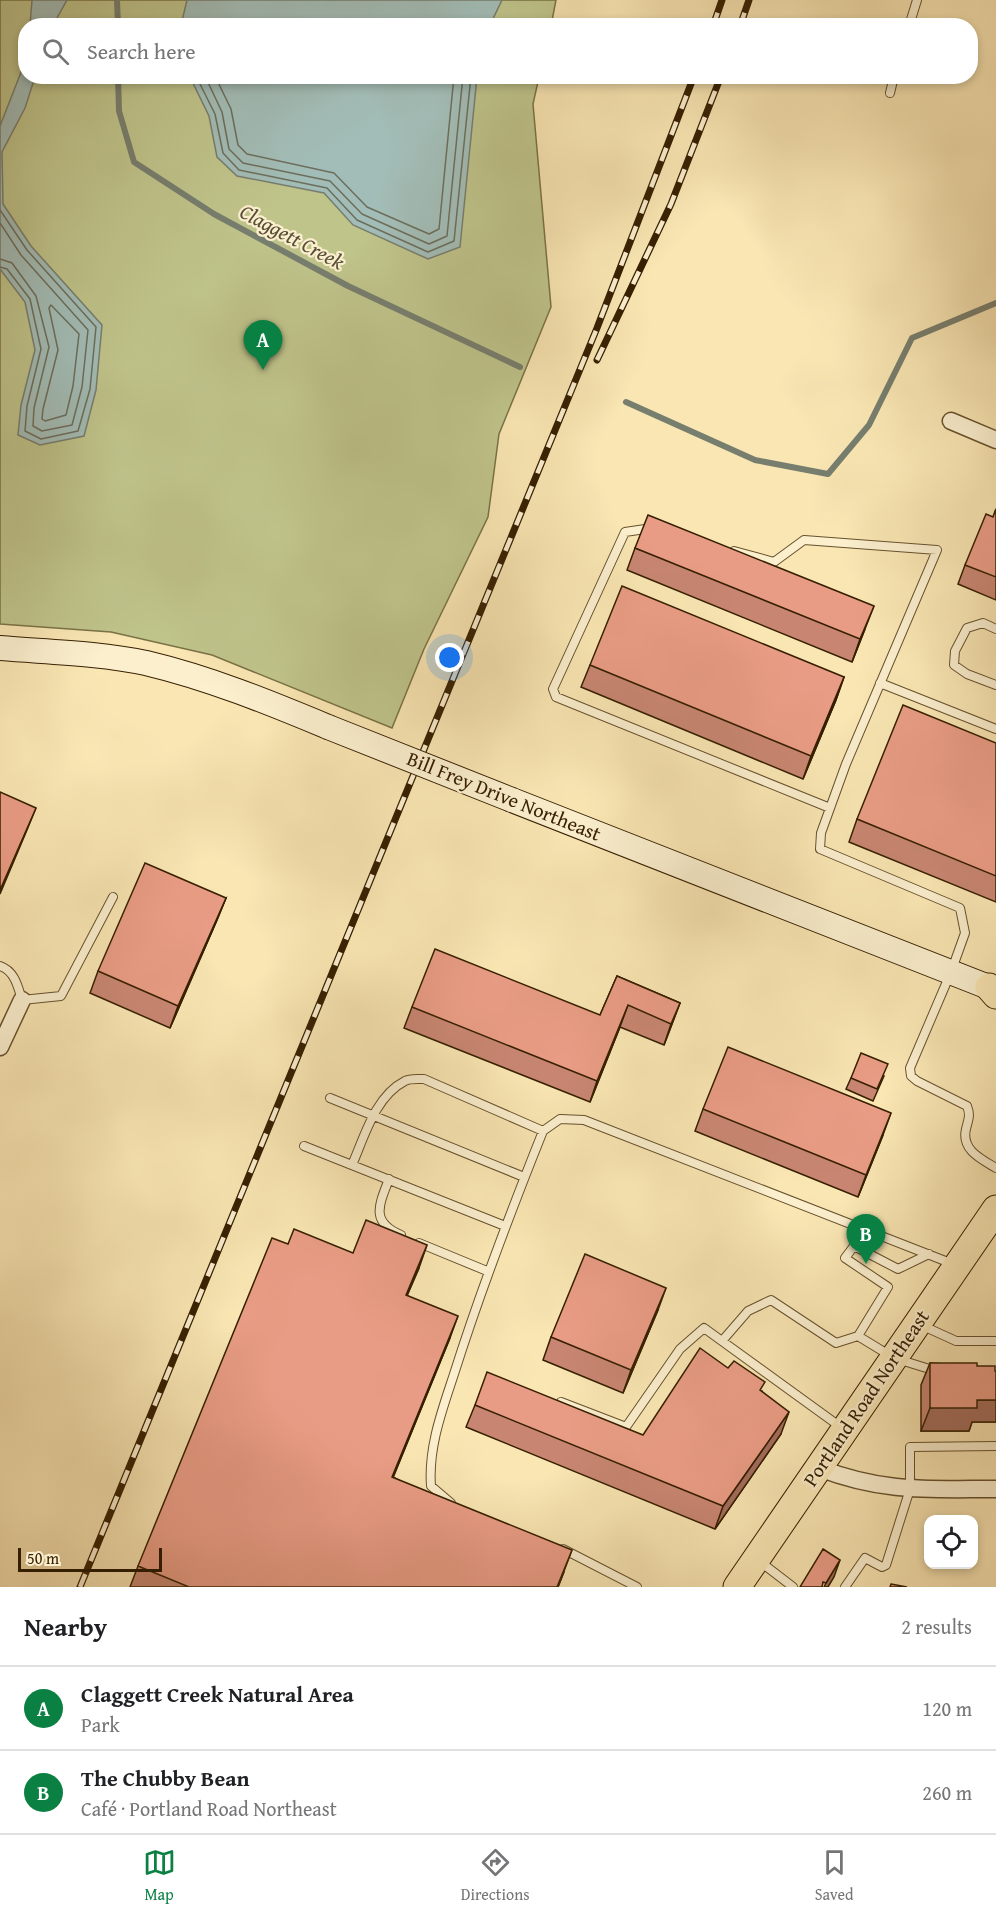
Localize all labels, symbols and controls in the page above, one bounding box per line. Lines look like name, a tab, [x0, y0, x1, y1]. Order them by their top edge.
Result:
search box	[18, 18, 978, 84]
icon: search	[39, 35, 72, 68]
text: Search here	[87, 35, 196, 67]
water label: Claggett Creek	[234, 196, 350, 277]
pin: A	[244, 320, 282, 370]
your location	[435, 643, 464, 672]
street label: Bill Frey Drive Northeast	[403, 743, 606, 848]
pin: B	[846, 1214, 886, 1264]
street label: Portland Road Northeast	[796, 1304, 936, 1492]
map controls	[924, 1515, 978, 1569]
button: locate	[924, 1515, 978, 1569]
scale bar	[18, 1545, 162, 1572]
text: 50 m	[27, 1546, 59, 1570]
text: Nearby	[24, 1607, 107, 1646]
text: 2 results	[901, 1612, 972, 1641]
text: Claggett Creek Natural Area	[81, 1678, 354, 1710]
text: A	[37, 1694, 50, 1723]
text: 120 m	[922, 1694, 972, 1723]
text: Park	[81, 1710, 120, 1739]
text: The Chubby Bean	[81, 1762, 250, 1794]
text: B	[37, 1778, 50, 1807]
text: 260 m	[922, 1778, 972, 1807]
text: Café · Portland Road Northeast	[81, 1794, 337, 1823]
tab: Map	[143, 1846, 176, 1906]
tab: Directions	[461, 1846, 530, 1906]
tab: Saved	[815, 1846, 853, 1906]

